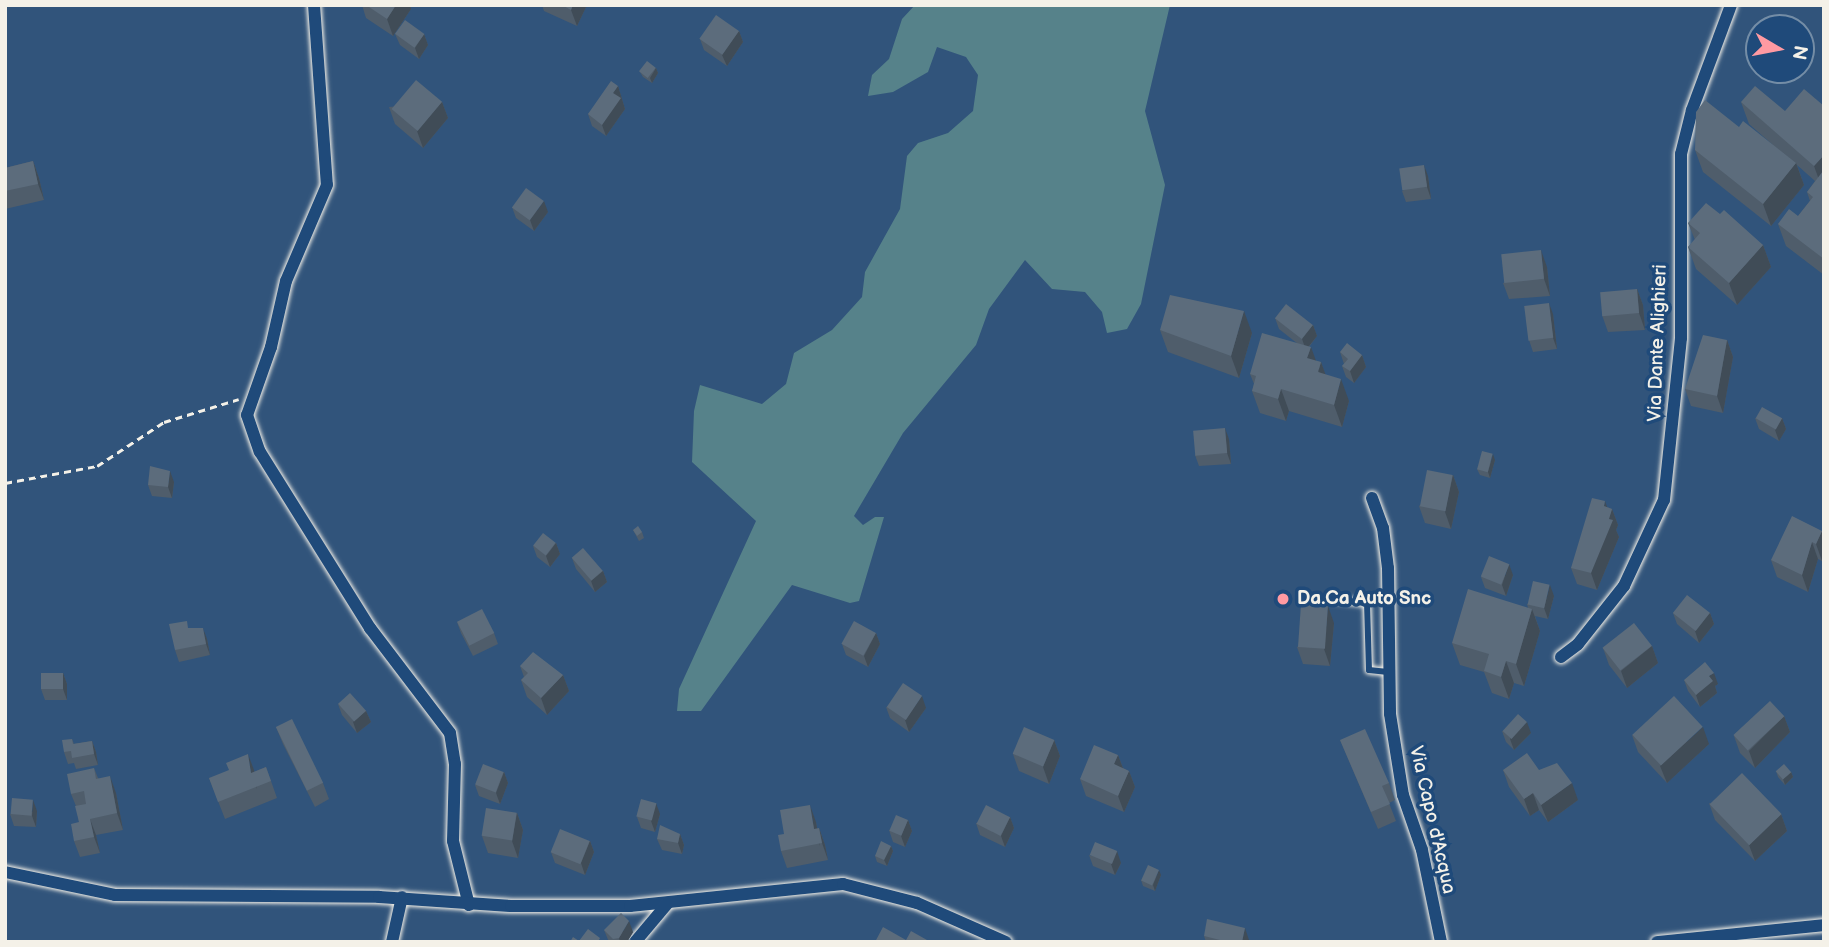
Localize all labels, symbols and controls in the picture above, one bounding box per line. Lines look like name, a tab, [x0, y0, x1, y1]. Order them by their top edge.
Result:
north arrow	[1745, 14, 1815, 84]
text: N	[1787, 43, 1812, 61]
street label: Via Dante Alighieri	[1644, 264, 1672, 422]
place label: Da.Ca Auto Snc	[1297, 588, 1431, 610]
marker: Da.Ca Auto Snc	[1275, 591, 1291, 607]
street label: Via Capo d'Acqua	[1404, 744, 1460, 896]

